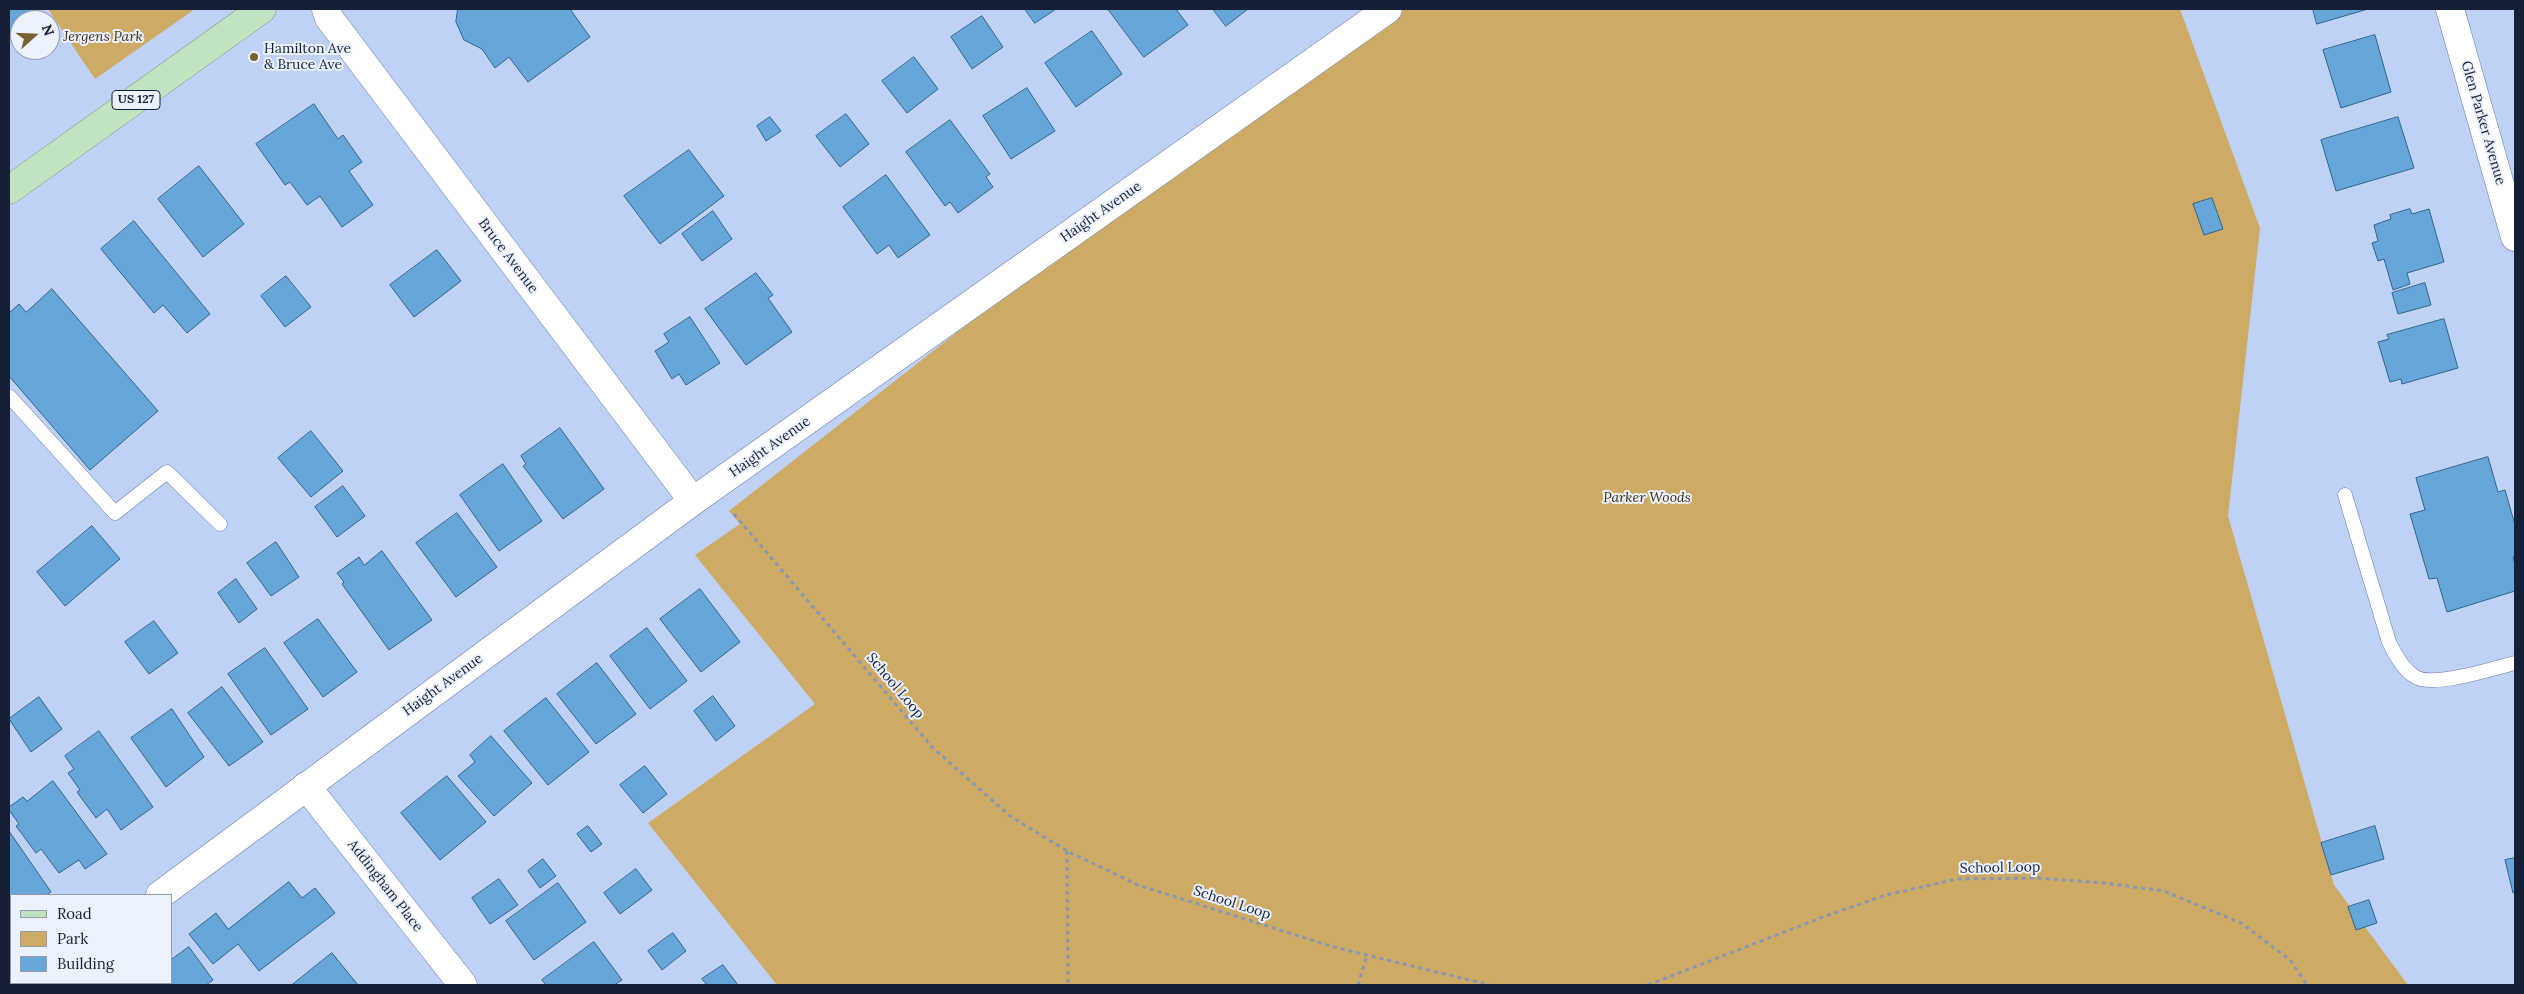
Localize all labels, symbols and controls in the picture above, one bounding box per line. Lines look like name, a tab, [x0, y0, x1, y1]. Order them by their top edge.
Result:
north arrow	[10, 10, 60, 60]
text: N	[38, 22, 58, 38]
park label: Jergens Park	[63, 29, 143, 45]
place label: Hamilton Ave & Bruce Ave	[264, 41, 351, 74]
marker: Hamilton Ave & Bruce Ave	[248, 51, 260, 63]
street label: Glen Parker Avenue	[2457, 59, 2509, 187]
road number: US 127	[112, 90, 160, 110]
street label: Haight Avenue	[1057, 178, 1145, 246]
street label: Bruce Avenue	[474, 215, 542, 297]
street label: Haight Avenue	[726, 413, 814, 481]
park label: Parker Woods	[1603, 490, 1691, 506]
street label: Haight Avenue	[400, 650, 486, 720]
street label: School Loop	[863, 650, 927, 722]
street label: Addingham Place	[344, 837, 426, 935]
street label: School Loop	[1960, 859, 2040, 877]
street label: School Loop	[1191, 883, 1273, 923]
legend	[10, 894, 172, 984]
text: Road	[57, 904, 92, 923]
text: Park	[57, 929, 88, 948]
text: Building	[57, 954, 114, 973]

